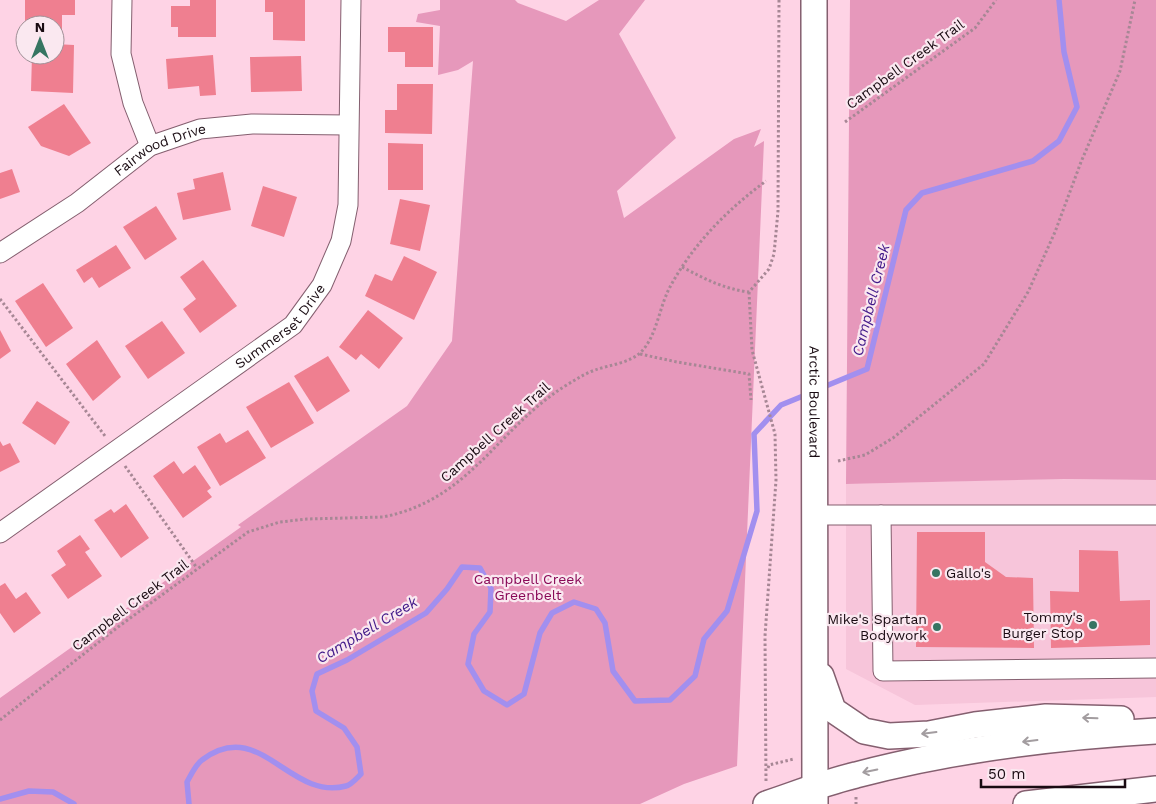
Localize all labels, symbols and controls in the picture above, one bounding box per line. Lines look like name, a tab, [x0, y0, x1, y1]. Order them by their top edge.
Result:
north arrow	[15, 15, 65, 65]
street label: Campbell Creek Trail	[843, 16, 968, 112]
text: N	[35, 19, 45, 35]
street label: Fairwood Drive	[111, 120, 206, 179]
water label: Campbell Creek	[848, 241, 894, 358]
street label: Summerset Drive	[232, 281, 328, 372]
street label: Arctic Boulevard	[806, 346, 823, 458]
street label: Campbell Creek Trail	[437, 378, 553, 485]
street label: Campbell Creek Trail	[69, 556, 192, 654]
place label: Gallo's	[946, 565, 991, 581]
marker: Gallo's	[930, 567, 942, 579]
park label: Campbell Creek Greenbelt	[474, 571, 582, 603]
water label: Campbell Creek	[313, 592, 422, 667]
place label: Tommy's Burger Stop	[1002, 609, 1083, 641]
place label: Mike's Spartan Bodywork	[827, 611, 927, 643]
marker: Tommy's Burger Stop	[1087, 619, 1099, 631]
marker: Mike's Spartan Bodywork	[931, 621, 943, 633]
one-way arrow	[1082, 713, 1098, 723]
one-way arrow	[921, 728, 937, 738]
one-way arrow	[1022, 736, 1038, 746]
scale bar	[981, 756, 1125, 788]
text: 50 m	[988, 765, 1025, 783]
one-way arrow	[862, 767, 878, 777]

